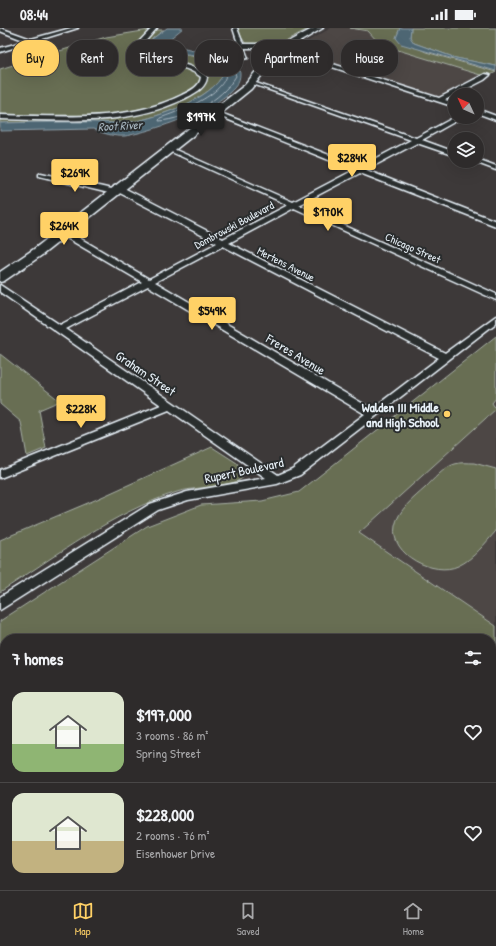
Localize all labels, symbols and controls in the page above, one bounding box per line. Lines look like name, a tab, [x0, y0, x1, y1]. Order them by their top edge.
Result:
text: 08:44	[20, 4, 48, 25]
chip: Buy	[12, 40, 59, 76]
chip: Rent	[67, 40, 118, 76]
chip: Filters	[126, 40, 187, 76]
chip: New	[195, 40, 243, 76]
chip: Apartment	[251, 40, 333, 76]
chip: House	[341, 40, 398, 76]
north arrow	[448, 88, 484, 124]
map controls	[448, 88, 484, 168]
pin: $197K	[173, 103, 229, 137]
text: $197K	[186, 107, 216, 125]
water label: Root River	[97, 116, 144, 135]
button: layers	[448, 132, 484, 168]
pin: $284K	[324, 144, 380, 178]
text: $284K	[337, 148, 367, 166]
pin: $269K	[47, 159, 103, 193]
text: $269K	[60, 163, 90, 181]
street label: Dombrowski Boulevard	[192, 198, 277, 252]
pin: $170K	[300, 198, 356, 232]
text: $170K	[313, 202, 343, 220]
pin: $264K	[36, 212, 92, 246]
text: $264K	[49, 216, 79, 234]
street label: Chicago Street	[383, 230, 443, 267]
street label: Mertens Avenue	[255, 243, 318, 285]
pin: $549K	[184, 297, 240, 331]
text: $549K	[198, 301, 226, 319]
street label: Freres Avenue	[262, 329, 329, 379]
street label: Graham Street	[112, 346, 180, 400]
pin: $228K	[53, 395, 109, 429]
place label: Walden III Middle and High School	[362, 398, 440, 432]
text: $228K	[65, 399, 97, 417]
marker: Walden III Middle and High School	[442, 409, 452, 419]
street label: Rupert Boulevard	[203, 453, 285, 487]
text: 7 homes	[12, 647, 63, 670]
icon: filters	[462, 647, 484, 669]
text: $197,000	[136, 703, 192, 726]
icon: home	[44, 708, 92, 756]
icon: heart	[462, 721, 484, 743]
text: 3 rooms · 86 m²	[136, 726, 208, 744]
text: Spring Street	[136, 744, 200, 762]
text: $228,000	[136, 803, 194, 826]
icon: home	[44, 809, 92, 857]
icon: heart	[462, 822, 484, 844]
text: 2 rooms · 76 m²	[136, 826, 209, 844]
text: Eisenhower Drive	[136, 844, 215, 862]
tab: Map	[72, 900, 94, 938]
tab: Saved	[237, 900, 259, 938]
tab: Home	[402, 900, 424, 938]

